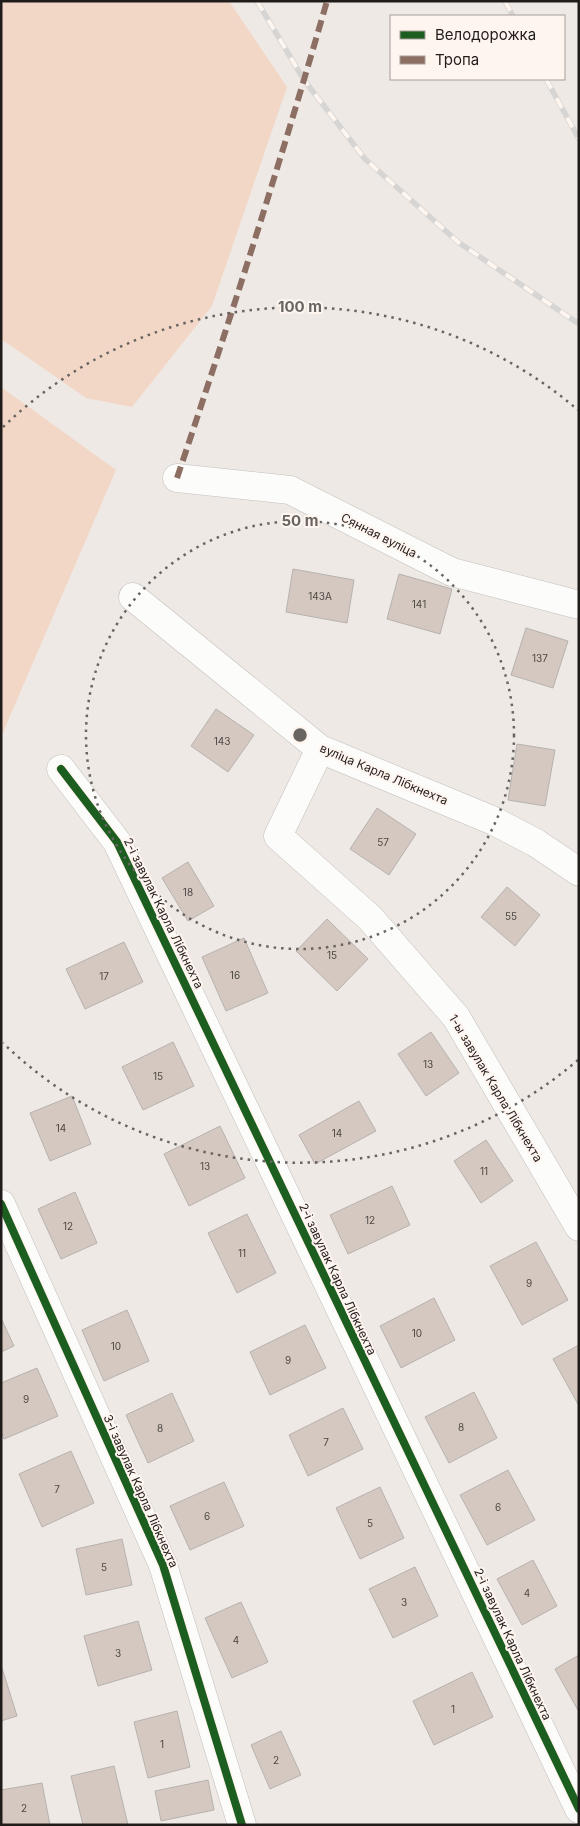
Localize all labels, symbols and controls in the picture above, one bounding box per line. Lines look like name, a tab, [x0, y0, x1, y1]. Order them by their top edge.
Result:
legend	[390, 15, 565, 80]
text: Велодорожка	[435, 25, 536, 44]
text: Тропа	[435, 50, 479, 69]
text: 100 m	[278, 297, 322, 316]
street label: Сянная вуліца	[339, 509, 419, 561]
text: 50 m	[282, 511, 318, 530]
house number: 143А	[308, 590, 332, 602]
house number: 141	[412, 598, 426, 610]
house number: 137	[532, 652, 548, 664]
centre of rings	[291, 726, 309, 744]
house number: 143	[214, 735, 230, 747]
street label: вуліца Карла Лібкнехта	[318, 740, 450, 808]
street label: 2-і завулак Карла Лібкнехта	[121, 835, 207, 991]
house number: 57	[377, 836, 389, 848]
house number: 18	[183, 886, 193, 898]
house number: 55	[505, 910, 517, 922]
house number: 15	[327, 949, 337, 961]
house number: 16	[230, 969, 240, 981]
house number: 17	[99, 970, 109, 982]
street label: 1-ы завулак Карла Лібкнехта	[446, 1012, 546, 1164]
house number: 13	[423, 1058, 433, 1070]
house number: 15	[153, 1070, 163, 1082]
house number: 14	[56, 1122, 66, 1134]
house number: 14	[332, 1127, 342, 1139]
house number: 13	[200, 1160, 210, 1172]
house number: 11	[480, 1165, 488, 1177]
street label: 2-і завулак Карла Лібкнехта	[296, 1201, 380, 1357]
house number: 12	[365, 1214, 375, 1226]
house number: 12	[63, 1220, 73, 1232]
house number: 11	[238, 1247, 246, 1259]
house number: 9	[526, 1277, 532, 1289]
house number: 10	[412, 1327, 422, 1339]
house number: 10	[111, 1340, 121, 1352]
house number: 9	[285, 1354, 291, 1366]
house number: 9	[23, 1393, 29, 1405]
street label: 3-і завулак Карла Лібкнехта	[100, 1412, 182, 1570]
house number: 8	[458, 1421, 464, 1433]
house number: 8	[157, 1422, 163, 1434]
house number: 7	[323, 1436, 329, 1448]
house number: 7	[54, 1483, 60, 1495]
house number: 6	[495, 1501, 501, 1513]
house number: 6	[204, 1510, 210, 1522]
house number: 5	[367, 1517, 373, 1529]
house number: 5	[101, 1561, 107, 1573]
street label: 2-і завулак Карла Лібкнехта	[471, 1566, 555, 1722]
house number: 4	[524, 1587, 530, 1599]
house number: 3	[401, 1596, 407, 1608]
house number: 4	[233, 1634, 239, 1646]
house number: 3	[115, 1647, 121, 1659]
house number: 1	[451, 1703, 455, 1715]
house number: 1	[160, 1738, 164, 1750]
house number: 2	[273, 1754, 279, 1766]
house number: 2	[21, 1802, 27, 1814]

